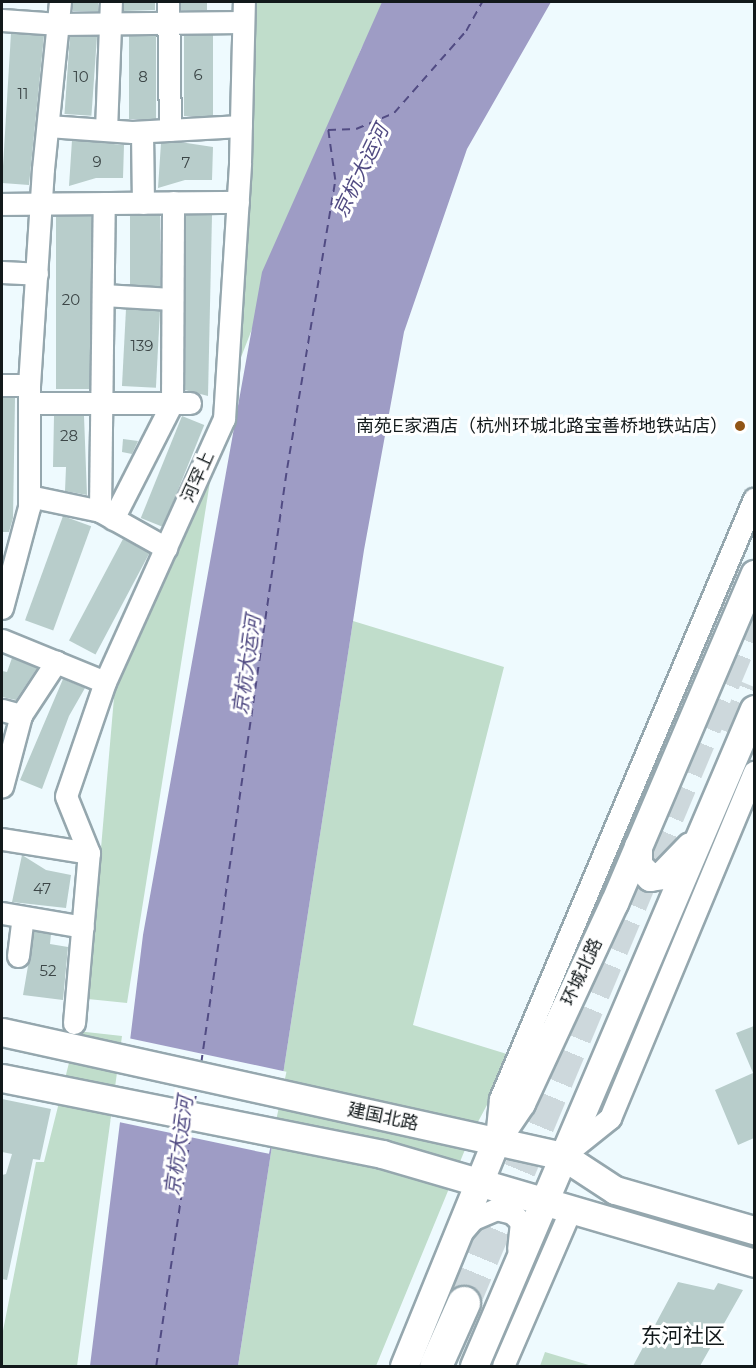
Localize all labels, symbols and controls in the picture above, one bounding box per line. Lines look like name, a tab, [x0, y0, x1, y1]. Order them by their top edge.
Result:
house number: 6	[193, 66, 203, 84]
house number: 10	[73, 68, 89, 86]
house number: 8	[138, 68, 148, 86]
house number: 11	[18, 85, 28, 103]
water label: 京杭大运河	[328, 121, 394, 221]
house number: 9	[92, 153, 102, 171]
house number: 7	[182, 154, 190, 172]
house number: 20	[62, 291, 80, 309]
house number: 139	[130, 337, 154, 355]
place label: 南苑E家酒店（杭州环城北路宝善桥地铁站店）	[356, 415, 728, 437]
marker: 南苑E家酒店（杭州环城北路宝善桥地铁站店）	[733, 419, 747, 433]
house number: 28	[60, 427, 78, 445]
street label: 河罕上	[177, 448, 219, 506]
water label: 京杭大运河	[228, 614, 266, 716]
house number: 47	[33, 880, 51, 898]
street label: 环城北路	[557, 935, 607, 1009]
house number: 52	[40, 962, 56, 980]
water label: 京杭大运河	[160, 1095, 198, 1197]
street label: 建国北路	[346, 1099, 420, 1135]
district label: 东河社区	[641, 1323, 725, 1349]

